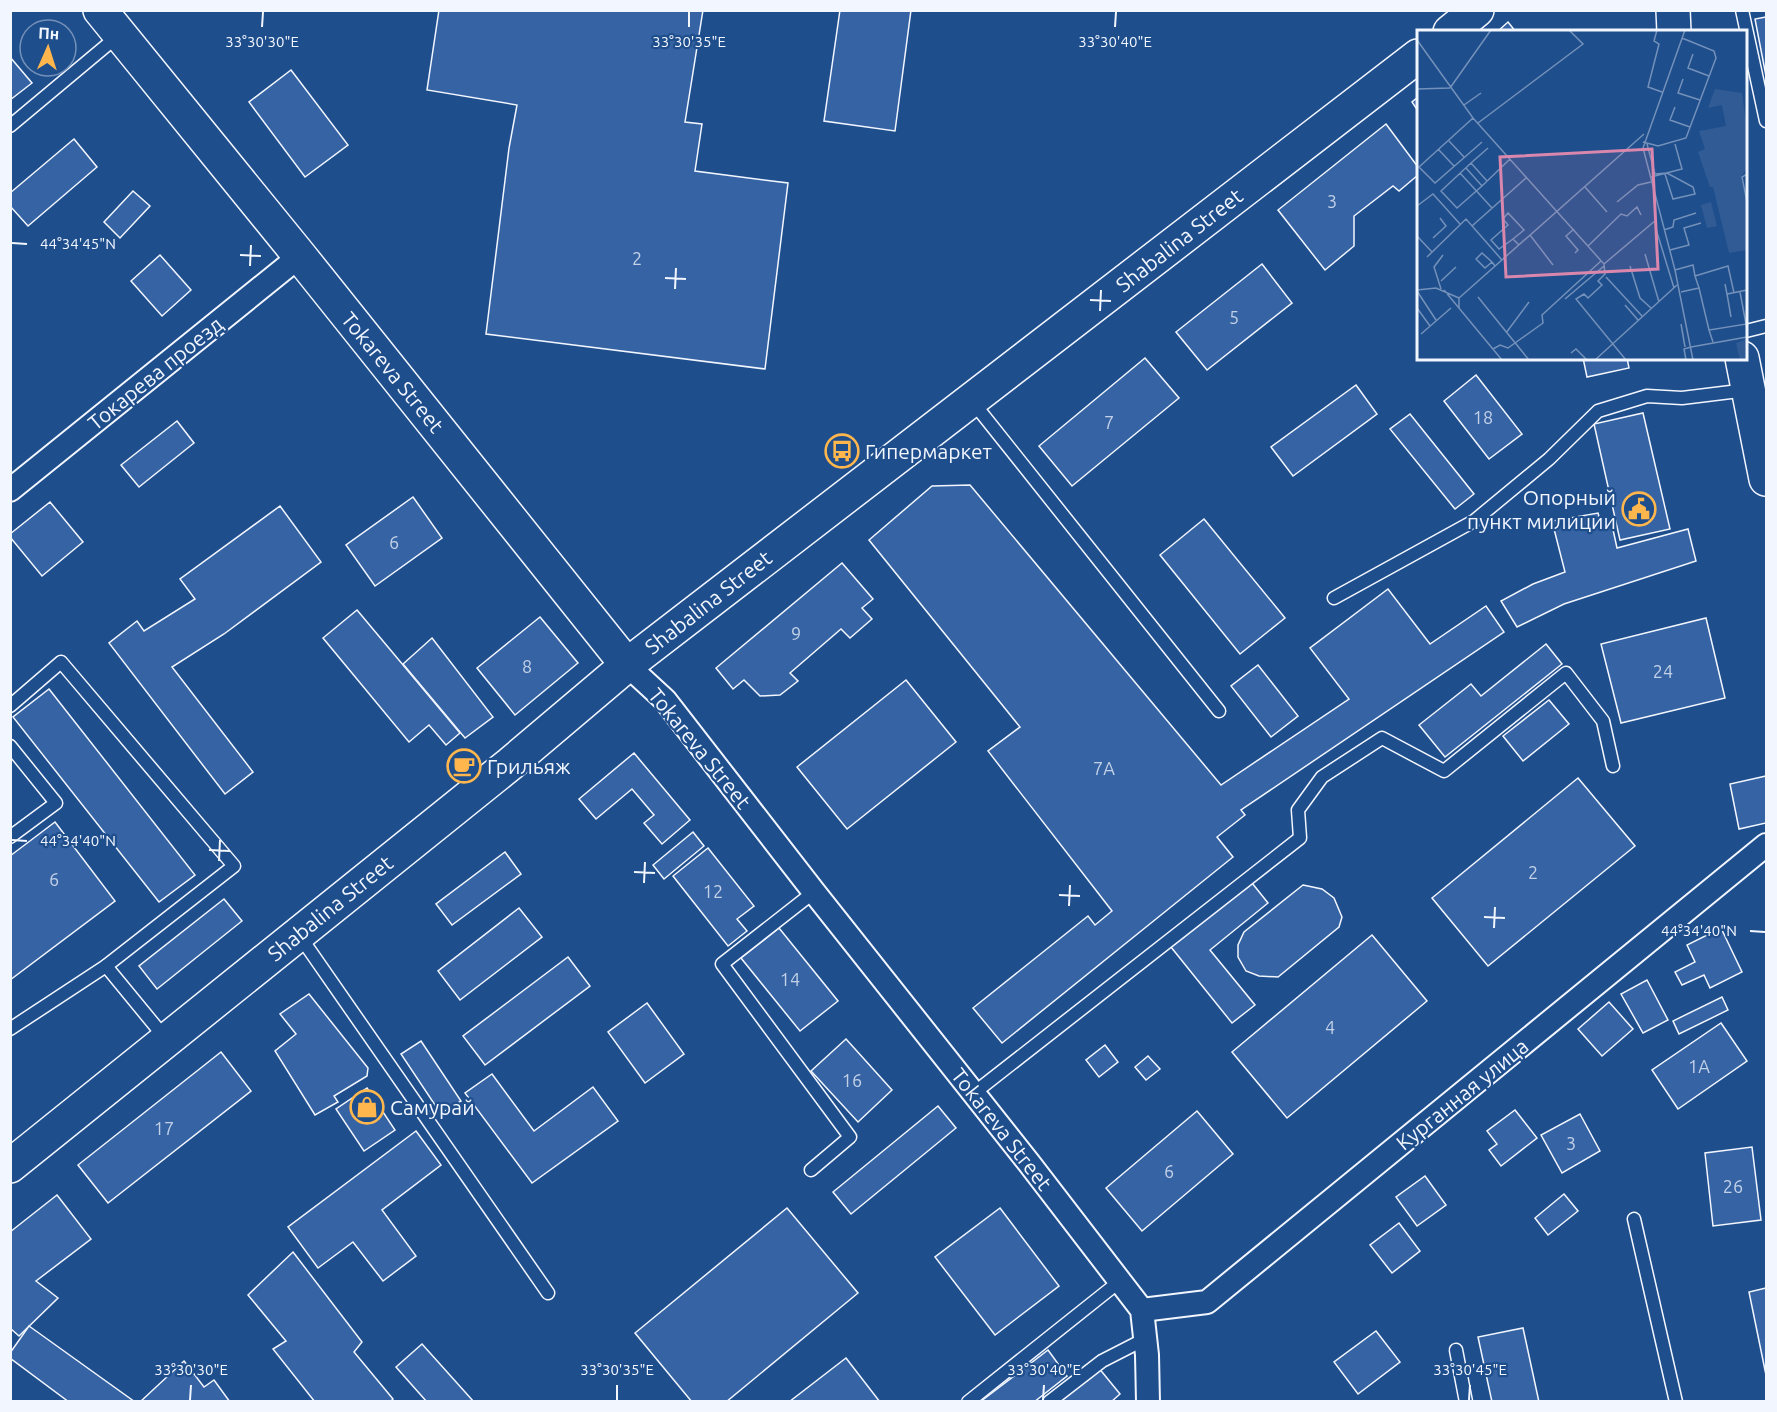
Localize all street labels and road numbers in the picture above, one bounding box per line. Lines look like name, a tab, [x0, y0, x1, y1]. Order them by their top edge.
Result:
street label: Shabalina Street	[1111, 183, 1247, 297]
street label: Tokareva Street	[337, 307, 449, 437]
street label: Токарева проезд	[83, 311, 227, 435]
street label: Shabalina Street	[640, 545, 776, 659]
street label: Tokareva Street	[644, 683, 756, 813]
street label: Shabalina Street	[263, 850, 397, 966]
street label: Курганная улица	[1391, 1034, 1533, 1154]
street label: Tokareva Street	[947, 1063, 1057, 1195]

